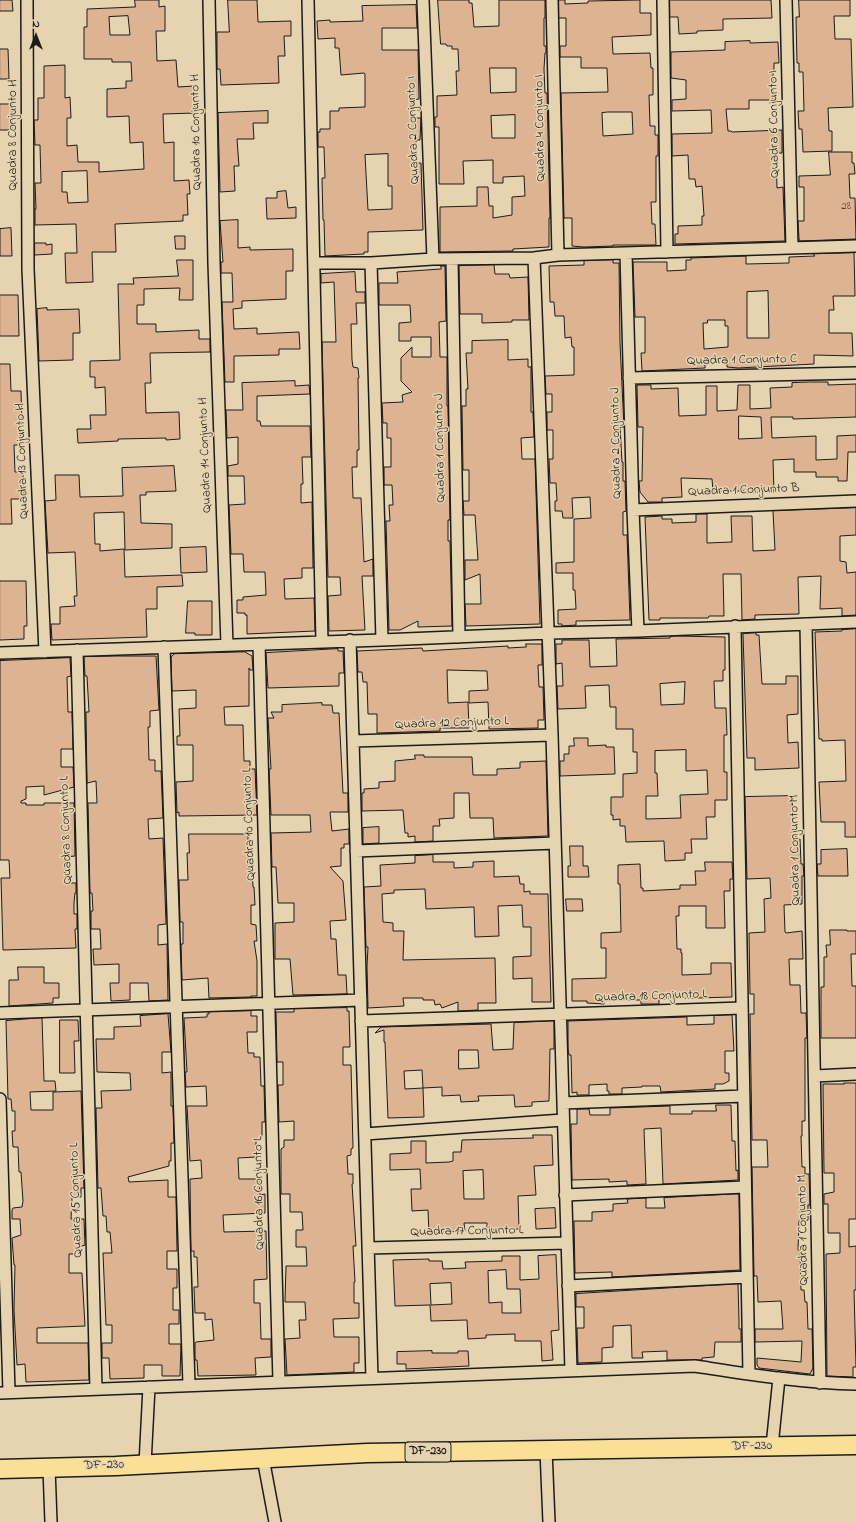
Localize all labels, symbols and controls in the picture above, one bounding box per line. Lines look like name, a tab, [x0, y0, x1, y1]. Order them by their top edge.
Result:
north arrow	[16, 16, 56, 56]
text: N	[32, 16, 40, 32]
street label: Quadra 6 Conjunto I	[766, 70, 784, 178]
street label: Quadra 10 Conjunto H	[188, 74, 206, 190]
street label: Quadra 4 Conjunto I	[532, 74, 550, 182]
street label: Quadra 2 Conjunto I	[404, 76, 424, 184]
street label: Quadra 8 Conjunto H	[6, 79, 22, 191]
house number: 28	[841, 200, 851, 214]
street label: Quadra 1 Conjunto C	[687, 352, 797, 370]
street label: Quadra 2 Conjunto J	[608, 387, 626, 499]
street label: Quadra 1 Conjunto J	[432, 393, 450, 503]
street label: Quadra 14 Conjunto H	[196, 397, 216, 513]
street label: Quadra 13 Conjunto H	[13, 403, 33, 519]
street label: Quadra 1 Conjunto B	[688, 481, 800, 501]
street label: Quadra 12 Conjunto L	[395, 714, 509, 734]
street label: Quadra 10 Conjunto L	[240, 767, 260, 881]
street label: Quadra 8 Conjunto L	[57, 776, 77, 884]
street label: Quadra 1 Conjunto M	[787, 794, 805, 906]
street label: Quadra 18 Conjunto L	[594, 987, 708, 1007]
street label: Quadra 16 Conjunto L	[251, 1136, 269, 1250]
street label: Quadra 15 Conjunto L	[67, 1142, 87, 1258]
street label: Quadra 1 Conjunto M	[795, 1174, 813, 1286]
street label: Quadra 17 Conjunto L	[410, 1223, 524, 1241]
street label: DF-230	[732, 1439, 772, 1455]
road number: DF-230	[405, 1442, 451, 1462]
street label: DF-230	[84, 1458, 124, 1474]

